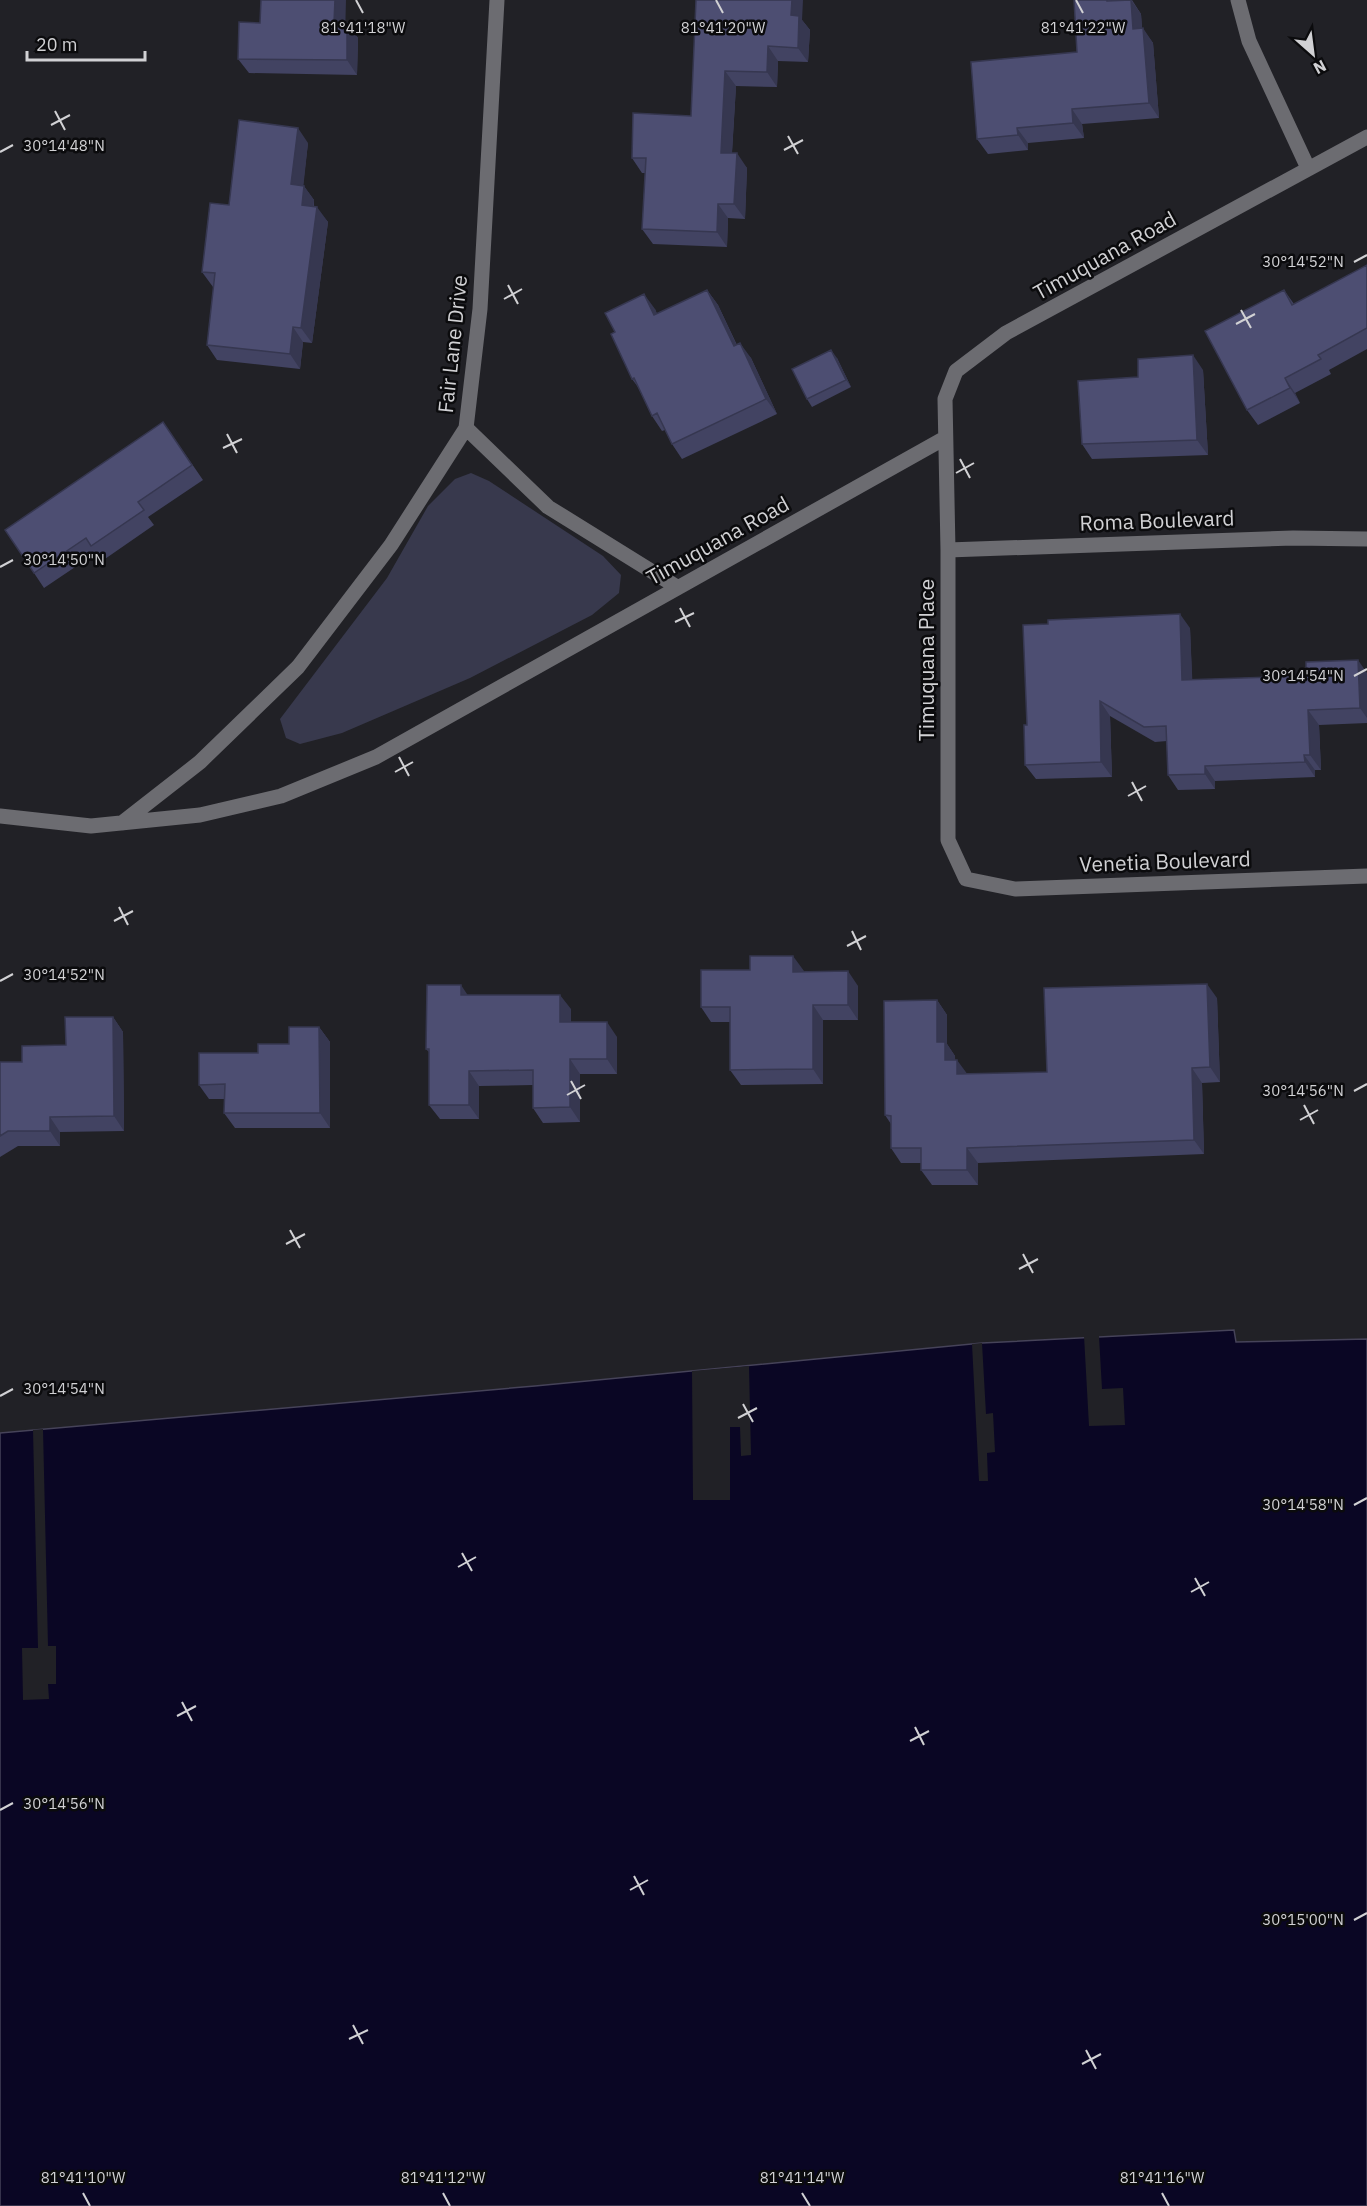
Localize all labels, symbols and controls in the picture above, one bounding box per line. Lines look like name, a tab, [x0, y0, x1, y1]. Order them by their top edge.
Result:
text: 81°41'18"W	[321, 18, 406, 37]
text: 81°41'20"W	[681, 18, 766, 37]
text: 81°41'22"W	[1041, 18, 1126, 37]
scale bar	[27, 24, 146, 62]
north arrow	[1283, 24, 1343, 84]
text: 20 m	[36, 33, 78, 56]
text: N	[1310, 56, 1330, 79]
text: 30°14'48"N	[23, 136, 105, 155]
street label: Timuquana Road	[1028, 204, 1181, 306]
text: 30°14'52"N	[1262, 252, 1344, 271]
street label: Fair Lane Drive	[431, 273, 473, 414]
street label: Timuquana Road	[641, 489, 794, 591]
street label: Roma Boulevard	[1079, 503, 1235, 537]
text: 30°14'50"N	[23, 550, 105, 569]
street label: Timuquana Place	[912, 579, 940, 741]
text: 30°14'54"N	[1262, 666, 1344, 685]
street label: Venetia Boulevard	[1079, 844, 1251, 878]
text: 30°14'52"N	[23, 965, 105, 984]
text: 30°14'56"N	[1262, 1081, 1344, 1100]
text: 30°14'54"N	[23, 1379, 105, 1398]
text: 30°14'58"N	[1262, 1495, 1344, 1514]
text: 30°14'56"N	[23, 1794, 105, 1813]
text: 30°15'00"N	[1262, 1910, 1344, 1929]
text: 81°41'10"W	[41, 2168, 126, 2187]
text: 81°41'12"W	[401, 2168, 486, 2187]
text: 81°41'14"W	[760, 2168, 845, 2187]
text: 81°41'16"W	[1120, 2168, 1205, 2187]

